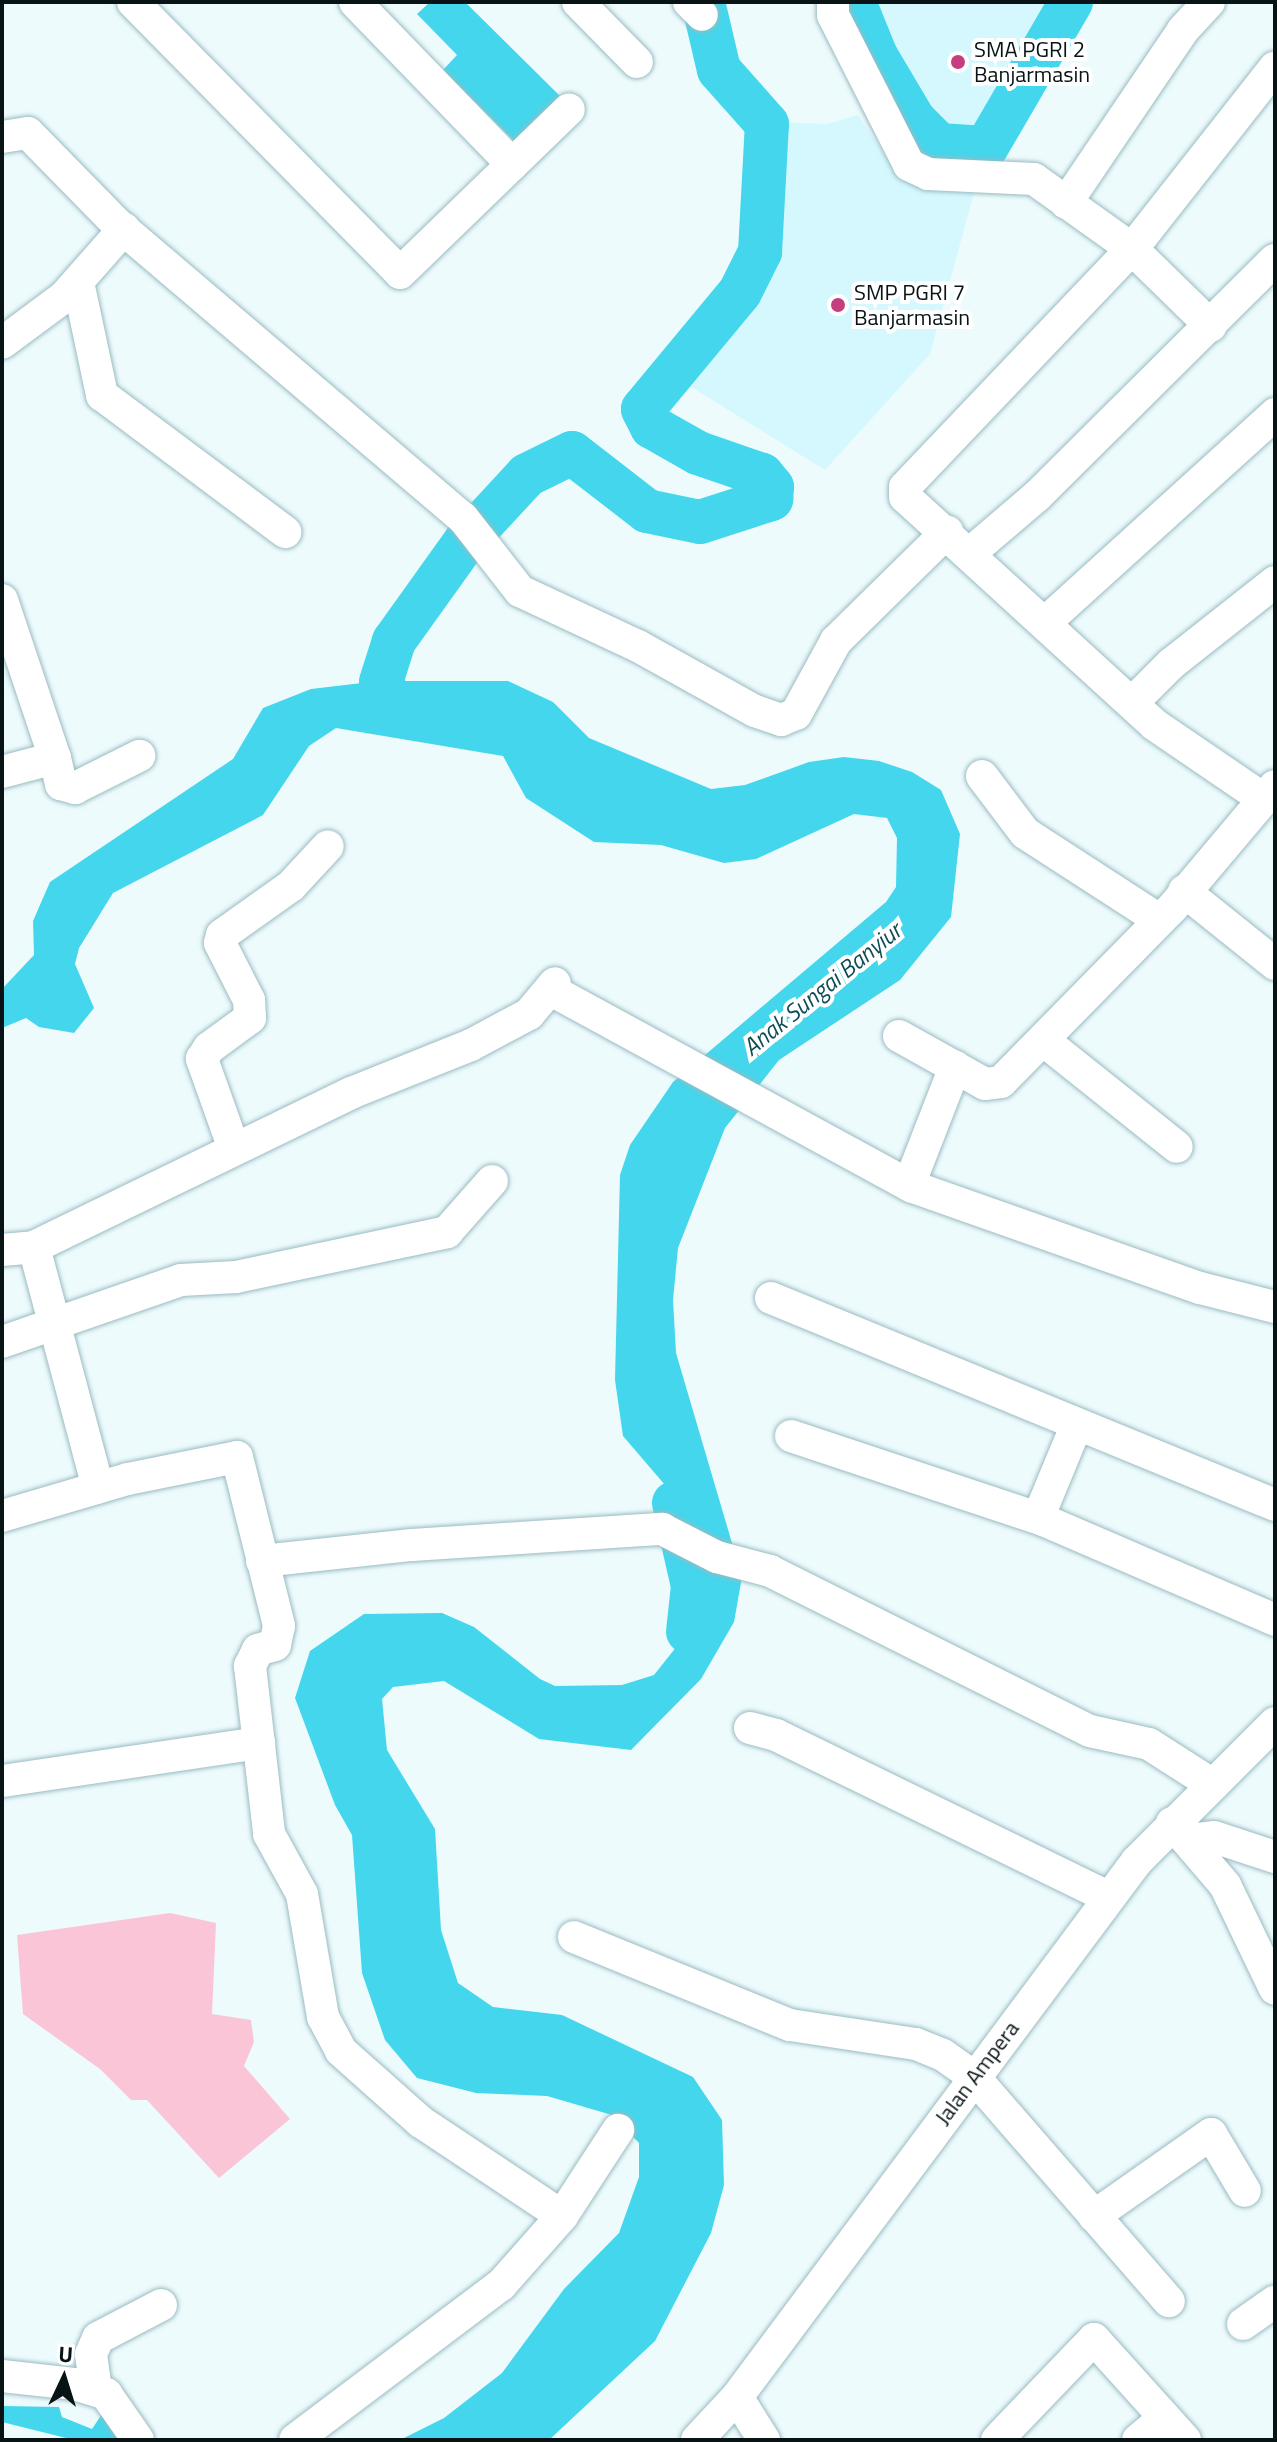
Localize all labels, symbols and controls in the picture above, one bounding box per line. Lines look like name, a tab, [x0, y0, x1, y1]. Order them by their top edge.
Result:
place label: SMA PGRI 2 Banjarmasin	[974, 36, 1090, 88]
marker: SMA PGRI 2 Banjarmasin	[949, 53, 967, 71]
place label: SMP PGRI 7 Banjarmasin	[854, 279, 970, 330]
marker: SMP PGRI 7 Banjarmasin	[829, 296, 847, 314]
water label: Anak Sungai Banyiur	[737, 916, 907, 1062]
street label: Jalan Ampera	[929, 2016, 1025, 2130]
text: U	[57, 2337, 74, 2372]
north arrow	[24, 2338, 104, 2418]

